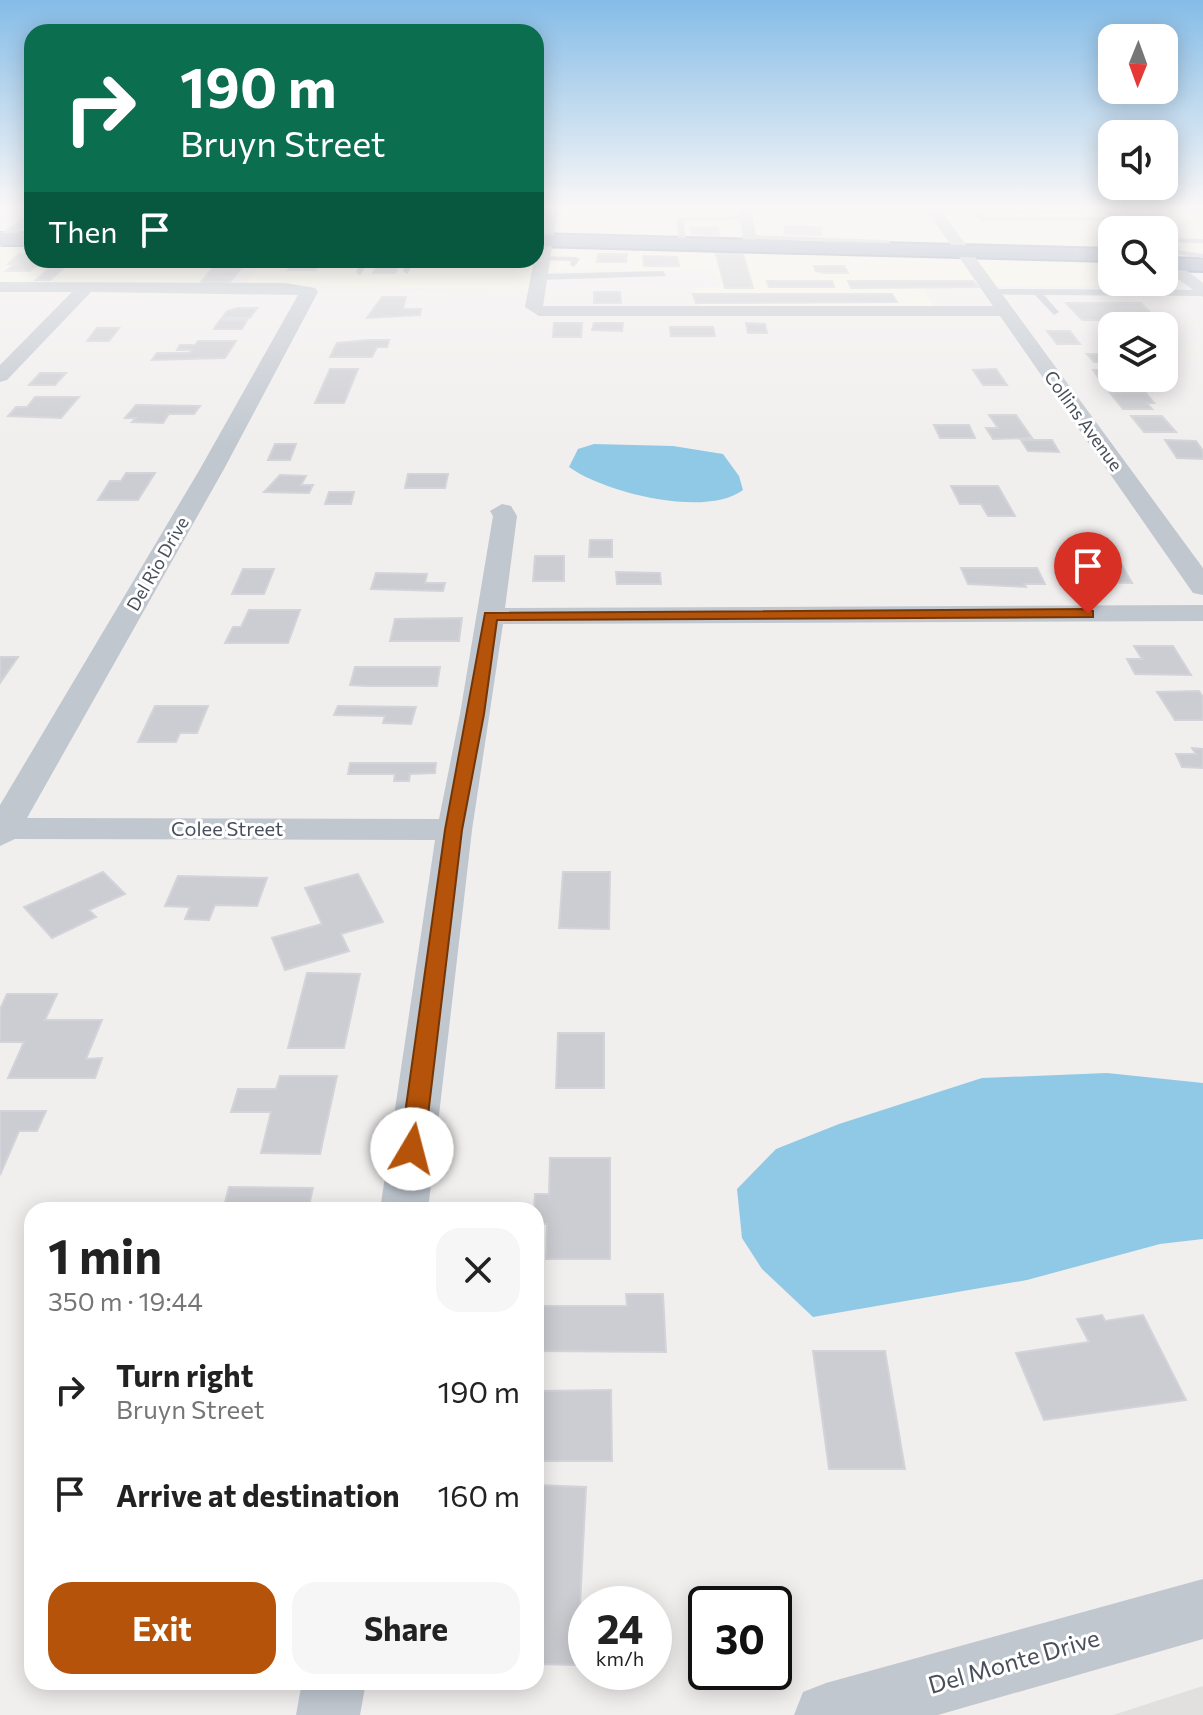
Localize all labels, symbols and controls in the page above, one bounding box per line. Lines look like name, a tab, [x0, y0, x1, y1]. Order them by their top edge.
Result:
north arrow	[1098, 24, 1178, 104]
map controls	[1098, 24, 1178, 392]
text: 190 m	[180, 51, 337, 120]
icon: right	[48, 56, 152, 160]
text: Bruyn Street	[180, 120, 386, 164]
button: sound	[1098, 120, 1178, 200]
icon: arrive	[133, 208, 177, 252]
text: Then	[48, 212, 117, 249]
button: search	[1098, 216, 1178, 296]
button: layers	[1098, 312, 1178, 392]
street label: Collins Avenue	[1040, 366, 1128, 475]
street label: Del Rio Drive	[121, 512, 193, 615]
pin	[1054, 532, 1122, 614]
icon: arrive	[1066, 544, 1110, 588]
street label: Colee Street	[171, 816, 283, 840]
position arrow	[370, 1107, 454, 1191]
text: 1 min	[48, 1225, 162, 1284]
button: close	[436, 1228, 520, 1312]
text: 350 m · 19:44	[48, 1285, 203, 1316]
text: Turn right	[116, 1356, 253, 1393]
icon: right	[48, 1368, 92, 1412]
text: 190 m	[437, 1372, 520, 1409]
text: Bruyn Street	[116, 1393, 265, 1424]
icon: arrive	[48, 1472, 92, 1516]
text: Arrive at destination	[116, 1476, 400, 1513]
text: 160 m	[437, 1476, 520, 1513]
button: Exit	[48, 1582, 276, 1674]
button: Share	[292, 1582, 520, 1674]
speed limit sign: 30	[688, 1586, 792, 1690]
text: 24	[597, 1603, 643, 1652]
street label: Del Monte Drive	[925, 1622, 1103, 1699]
text: km/h	[596, 1646, 644, 1670]

